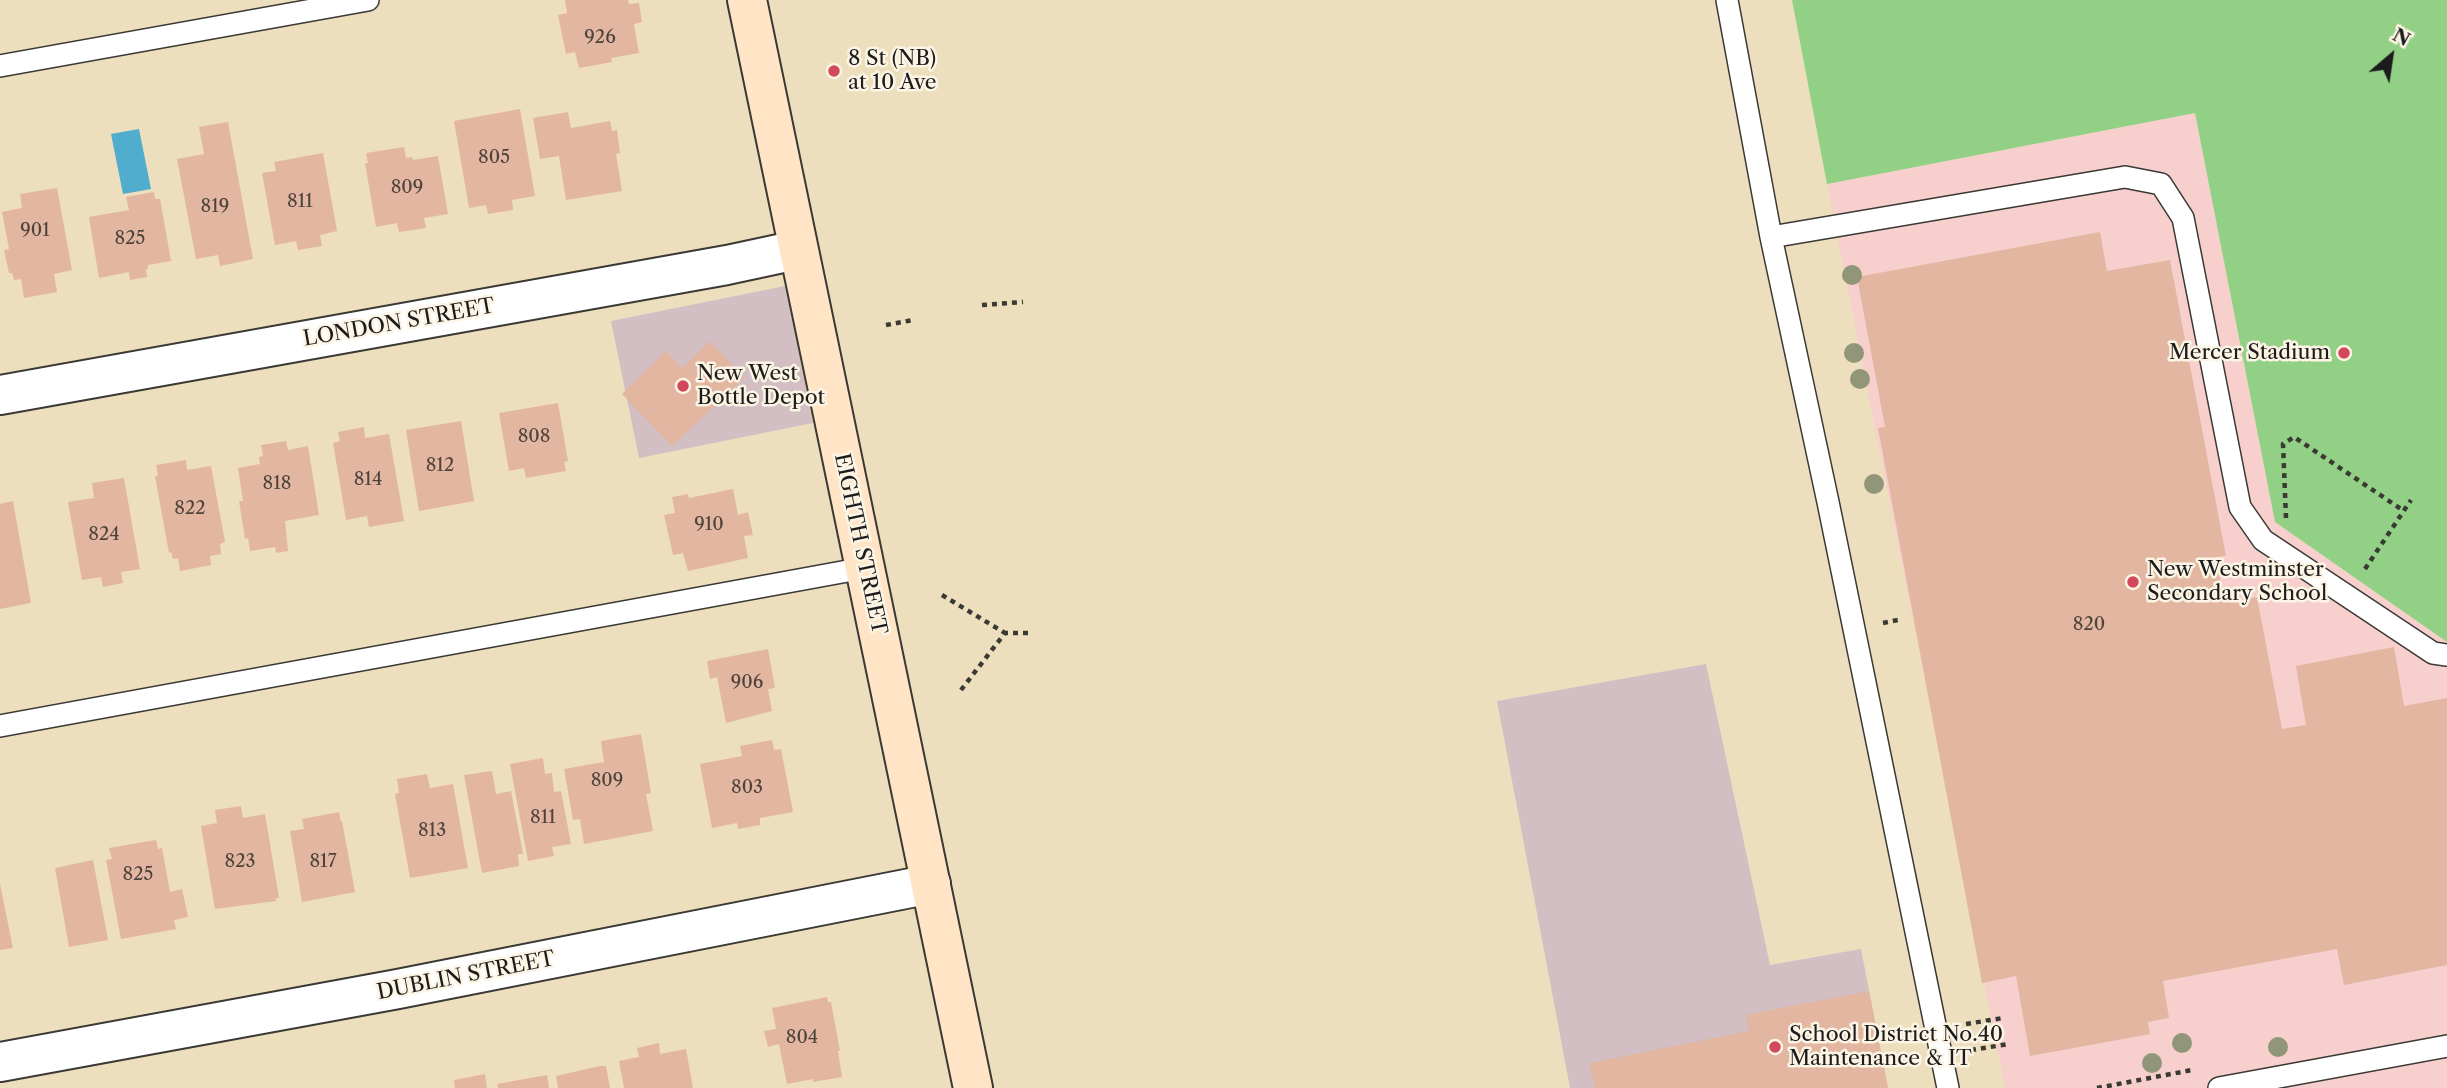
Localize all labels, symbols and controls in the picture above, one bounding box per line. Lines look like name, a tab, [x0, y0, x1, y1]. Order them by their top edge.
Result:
north arrow	[2356, 21, 2426, 91]
text: N	[2389, 23, 2414, 51]
house number: 926	[584, 27, 616, 49]
place label: 8 St (NB) at 10 Ave	[848, 46, 937, 96]
marker: 8 St (NB) at 10 Ave	[826, 63, 842, 79]
house number: 805	[478, 147, 510, 169]
house number: 809	[391, 177, 423, 199]
house number: 811	[287, 191, 313, 213]
house number: 819	[201, 196, 229, 218]
house number: 901	[20, 220, 50, 242]
house number: 825	[115, 228, 145, 250]
street label: LONDON STREET	[301, 294, 497, 352]
place label: Mercer Stadium	[2169, 340, 2330, 366]
marker: Mercer Stadium	[2336, 345, 2352, 361]
place label: New West Bottle Depot	[697, 361, 825, 411]
marker: New West Bottle Depot	[675, 378, 691, 394]
house number: 808	[518, 426, 550, 448]
street label: EIGHTH STREET	[828, 451, 892, 637]
house number: 812	[426, 455, 454, 477]
house number: 814	[354, 469, 382, 491]
house number: 818	[263, 473, 291, 495]
house number: 822	[174, 498, 206, 520]
house number: 910	[694, 514, 724, 536]
house number: 824	[88, 524, 120, 546]
place label: New Westminster Secondary School	[2147, 557, 2327, 607]
marker: New Westminster Secondary School	[2125, 574, 2141, 590]
house number: 820	[2073, 614, 2105, 636]
house number: 906	[731, 672, 763, 694]
house number: 809	[591, 770, 623, 792]
house number: 803	[731, 777, 763, 799]
house number: 811	[530, 807, 556, 829]
house number: 813	[418, 820, 446, 842]
house number: 823	[225, 851, 255, 873]
house number: 817	[309, 851, 337, 873]
house number: 825	[123, 864, 153, 886]
street label: DUBLIN STREET	[375, 946, 557, 1006]
place label: School District No.40 Maintenance & IT	[1789, 1022, 2003, 1072]
house number: 804	[786, 1027, 818, 1049]
marker: School District No.40 Maintenance & IT	[1767, 1039, 1783, 1055]

